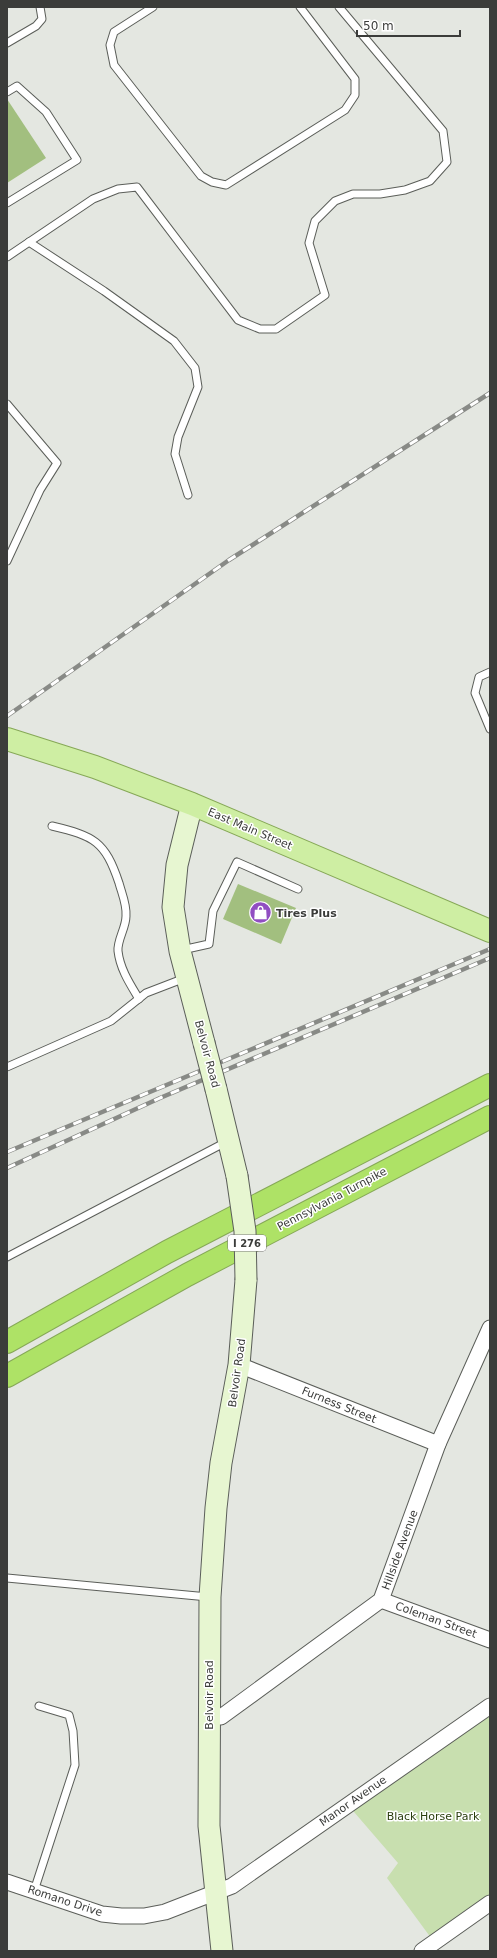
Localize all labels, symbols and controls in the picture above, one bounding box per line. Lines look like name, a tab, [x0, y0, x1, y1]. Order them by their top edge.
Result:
scale bar	[357, 12, 460, 38]
text: 50 m	[363, 19, 394, 33]
street label: East Main Street	[206, 805, 295, 853]
shop icon: Tires Plus	[247, 900, 273, 926]
place label: Tires Plus	[276, 907, 337, 920]
street label: Belvoir Road	[192, 1019, 222, 1089]
street label: Pennsylvania Turnpike	[275, 1165, 389, 1233]
road number: I 276	[228, 1235, 266, 1251]
street label: Belvoir Road	[226, 1338, 248, 1408]
street label: Furness Street	[300, 1384, 379, 1426]
street label: Hillside Avenue	[379, 1508, 421, 1592]
street label: Coleman Street	[394, 1599, 479, 1641]
street label: Belvoir Road	[203, 1660, 216, 1730]
street label: Manor Avenue	[317, 1773, 389, 1829]
park label: Black Horse Park	[387, 1810, 480, 1823]
street label: Romano Drive	[26, 1883, 104, 1919]

